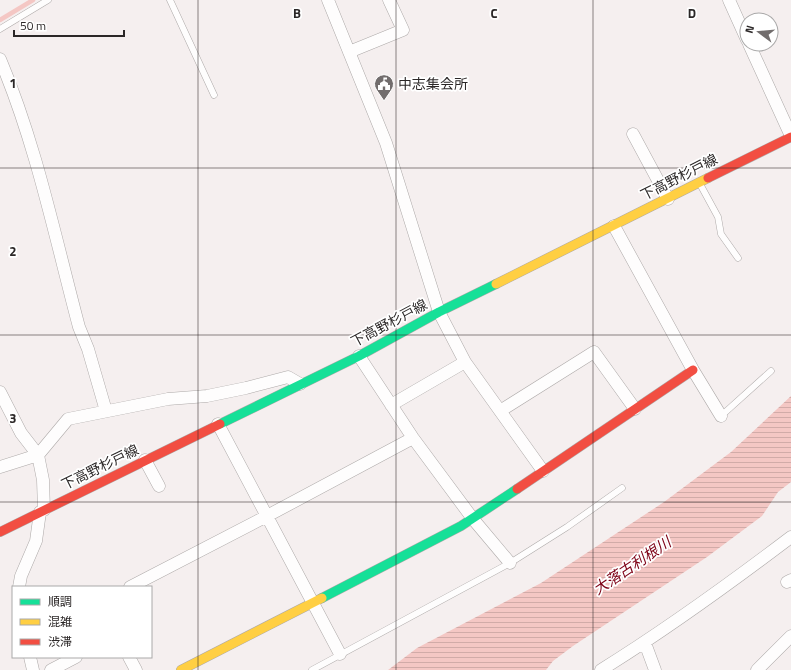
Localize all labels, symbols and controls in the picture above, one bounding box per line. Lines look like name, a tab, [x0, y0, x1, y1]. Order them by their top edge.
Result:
text: B	[293, 3, 301, 23]
text: C	[490, 3, 498, 23]
text: D	[688, 3, 696, 23]
scale bar	[14, 12, 124, 38]
north arrow	[739, 12, 779, 52]
text: 50 m	[20, 16, 46, 35]
text: N	[741, 23, 758, 35]
text: 1	[9, 73, 17, 93]
public building icon: 中志集会所	[373, 73, 395, 101]
place label: 中志集会所	[398, 73, 468, 94]
street label: 下高野杉戸線	[637, 148, 721, 205]
text: 2	[9, 241, 17, 261]
street label: 下高野杉戸線	[347, 294, 431, 352]
text: 3	[9, 408, 17, 428]
street label: 下高野杉戸線	[57, 439, 142, 494]
water label: 大落古利根川	[588, 530, 677, 600]
legend	[12, 586, 152, 658]
text: 順調	[48, 592, 72, 611]
text: 混雑	[48, 612, 72, 631]
text: 渋滞	[48, 632, 72, 651]

